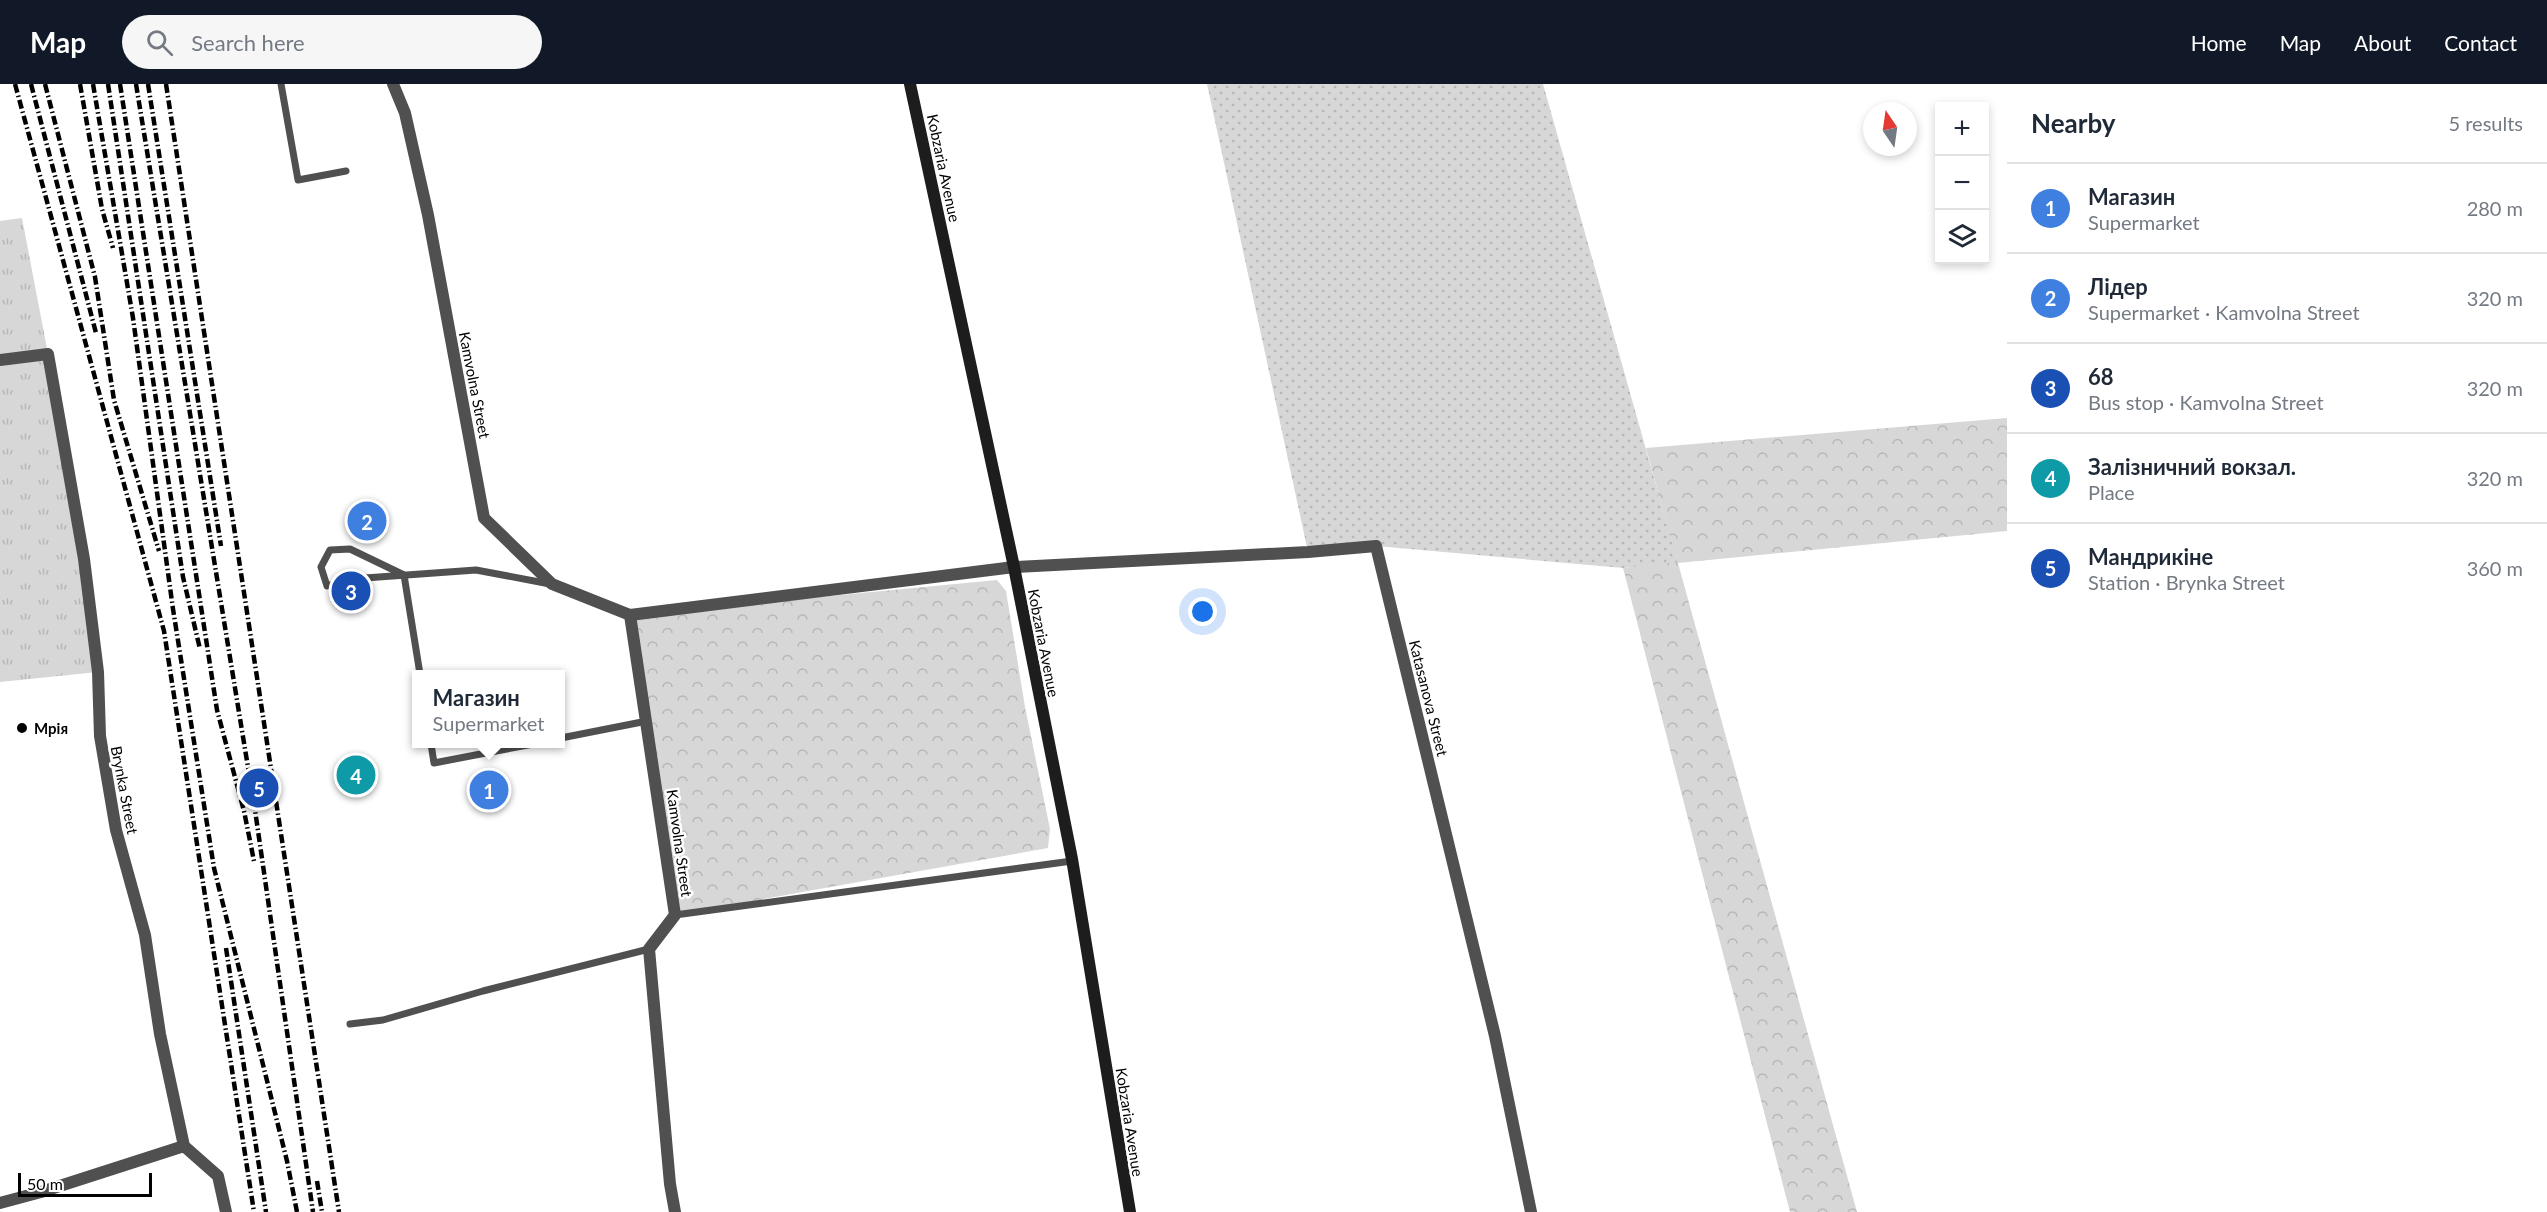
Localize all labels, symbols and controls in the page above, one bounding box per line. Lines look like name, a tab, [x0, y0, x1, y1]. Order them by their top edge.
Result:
search box	[122, 15, 542, 69]
text: Map	[30, 25, 86, 59]
icon: search	[143, 26, 176, 59]
text: Search here	[191, 29, 305, 56]
text: Home	[2191, 30, 2247, 55]
text: Map	[2280, 30, 2321, 55]
text: About	[2354, 30, 2411, 55]
text: Contact	[2444, 30, 2517, 55]
north arrow	[1863, 102, 1917, 156]
map controls	[1935, 102, 1989, 264]
button: +	[1935, 102, 1989, 156]
text: Nearby	[2031, 107, 2116, 139]
text: 5 results	[2448, 111, 2523, 135]
street label: Kobzaria Avenue	[924, 112, 964, 224]
button: −	[1935, 156, 1989, 210]
text: Магазин	[2088, 183, 2175, 210]
text: 1	[2045, 196, 2056, 220]
text: 280 m	[2467, 196, 2523, 220]
button: layers	[1935, 210, 1989, 264]
text: Supermarket	[2088, 210, 2200, 234]
text: Лідер	[2088, 273, 2148, 300]
text: 2	[2045, 286, 2056, 310]
text: 320 m	[2467, 286, 2523, 310]
text: Supermarket · Kamvolna Street	[2088, 300, 2360, 324]
street label: Kamvolna Street	[456, 330, 494, 440]
text: 68	[2088, 363, 2114, 390]
text: 3	[2045, 376, 2056, 400]
text: 320 m	[2467, 376, 2523, 400]
text: Bus stop · Kamvolna Street	[2088, 390, 2324, 414]
text: Залізничний вокзал.	[2088, 453, 2296, 480]
text: 4	[2045, 466, 2056, 490]
text: 320 m	[2467, 466, 2523, 490]
text: Place	[2088, 480, 2135, 504]
pin: 2	[348, 498, 386, 544]
text: Мандрикіне	[2088, 543, 2213, 570]
text: 5	[2045, 556, 2056, 580]
text: 360 m	[2467, 556, 2523, 580]
pin: 3	[332, 568, 370, 614]
text: Station · Brynka Street	[2088, 570, 2285, 594]
street label: Kobzaria Avenue	[1025, 587, 1063, 699]
your location	[1188, 597, 1217, 626]
street label: Katasanova Street	[1406, 638, 1452, 759]
popup	[412, 670, 565, 748]
text: Магазин	[433, 684, 520, 711]
text: Supermarket	[433, 711, 544, 735]
place label: Мрія	[34, 719, 68, 737]
marker: Мрія	[15, 721, 29, 735]
street label: Brynka Street	[108, 744, 142, 836]
pin: 4	[336, 752, 376, 798]
pin: 5	[240, 766, 278, 810]
pin: 1	[470, 768, 508, 812]
street label: Kamvolna Street	[664, 788, 697, 898]
street label: Kobzaria Avenue	[1113, 1066, 1147, 1178]
scale bar	[18, 1170, 152, 1198]
text: 50 m	[27, 1174, 63, 1193]

